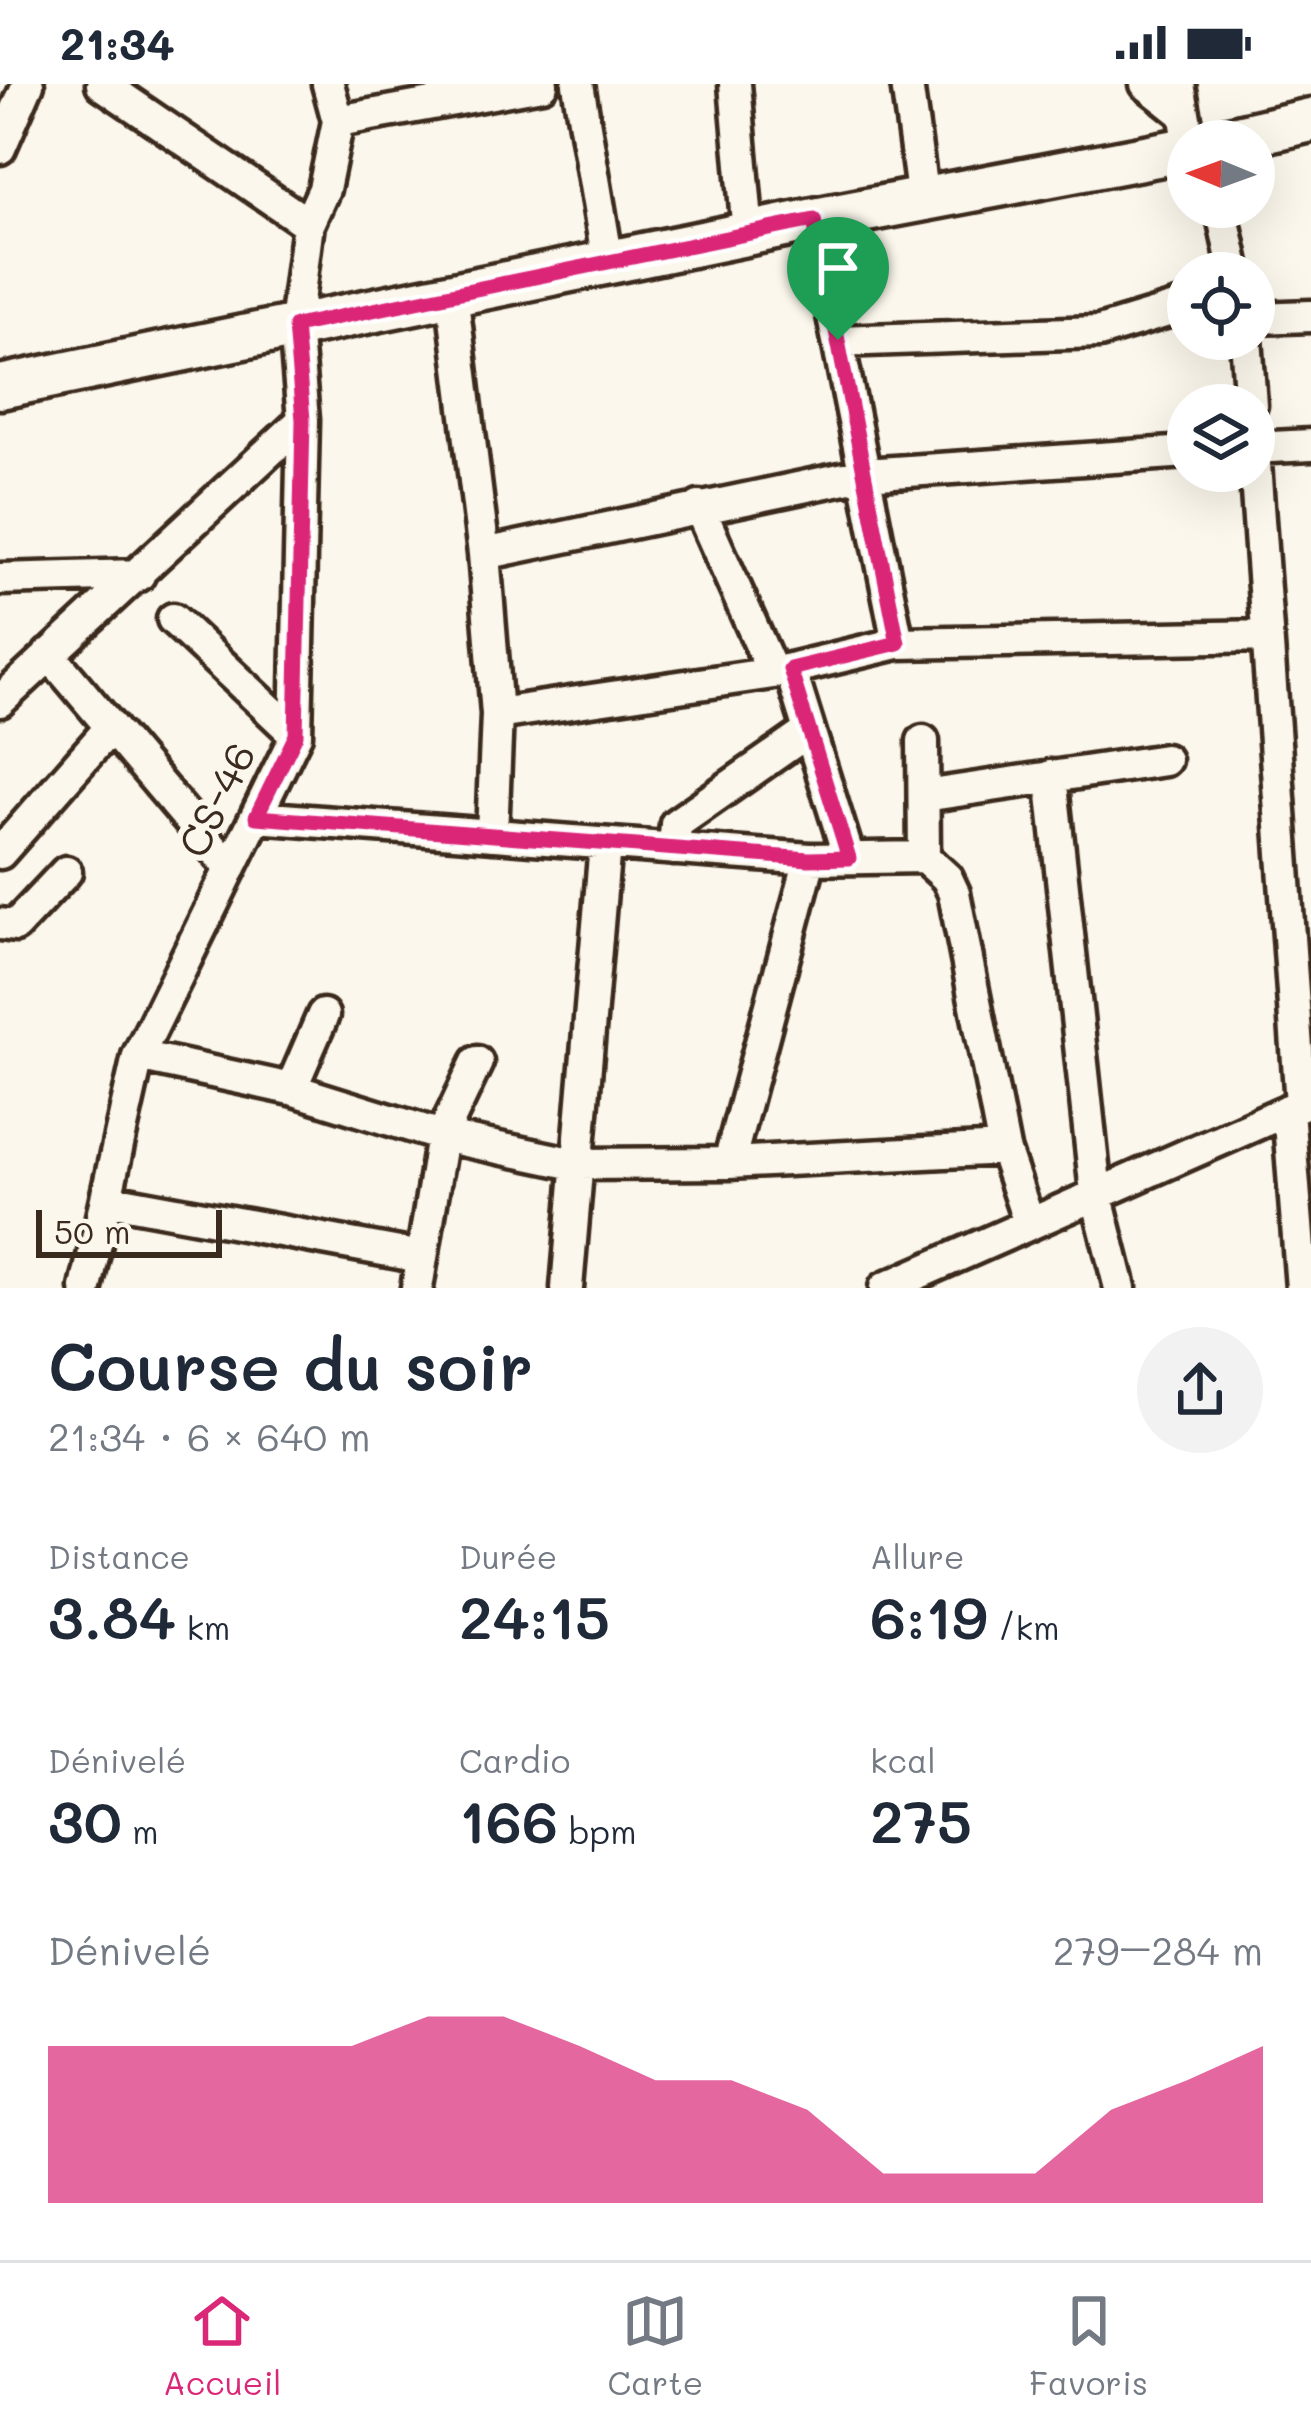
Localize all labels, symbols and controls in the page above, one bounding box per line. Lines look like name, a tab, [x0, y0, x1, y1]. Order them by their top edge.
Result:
text: 21:34	[60, 13, 175, 71]
north arrow	[1167, 120, 1275, 228]
map controls	[1167, 120, 1275, 492]
pin	[787, 217, 889, 340]
icon: arrive	[805, 235, 871, 301]
button: locate	[1167, 252, 1275, 360]
button: layers	[1167, 384, 1275, 492]
street label: CS-46	[164, 733, 267, 866]
scale bar	[36, 1204, 222, 1257]
text: 50 m	[54, 1209, 130, 1252]
text: Course du soir	[48, 1322, 533, 1408]
button: share	[1137, 1327, 1263, 1453]
text: 21:34 · 6 × 640 m	[48, 1410, 371, 1461]
text: Distance	[48, 1534, 190, 1577]
text: Durée	[459, 1534, 557, 1577]
text: Allure	[870, 1534, 964, 1577]
text: 3.84	[48, 1577, 176, 1655]
text: 24:15	[459, 1577, 610, 1655]
text: 6:19	[870, 1577, 988, 1655]
text: km	[176, 1605, 230, 1648]
text: /km	[988, 1605, 1059, 1648]
text: Dénivelé	[48, 1738, 186, 1781]
text: Cardio	[459, 1738, 570, 1781]
text: kcal	[870, 1738, 936, 1781]
text: 30	[48, 1781, 122, 1859]
text: 166	[459, 1781, 558, 1859]
text: 275	[870, 1781, 972, 1859]
text: m	[122, 1809, 159, 1852]
text: bpm	[558, 1809, 637, 1852]
text: Dénivelé	[48, 1924, 211, 1975]
text: 279–284 m	[1053, 1924, 1263, 1975]
tab: Accueil	[163, 2288, 282, 2403]
tab: Carte	[608, 2288, 703, 2403]
tab: Favoris	[1029, 2288, 1148, 2403]

